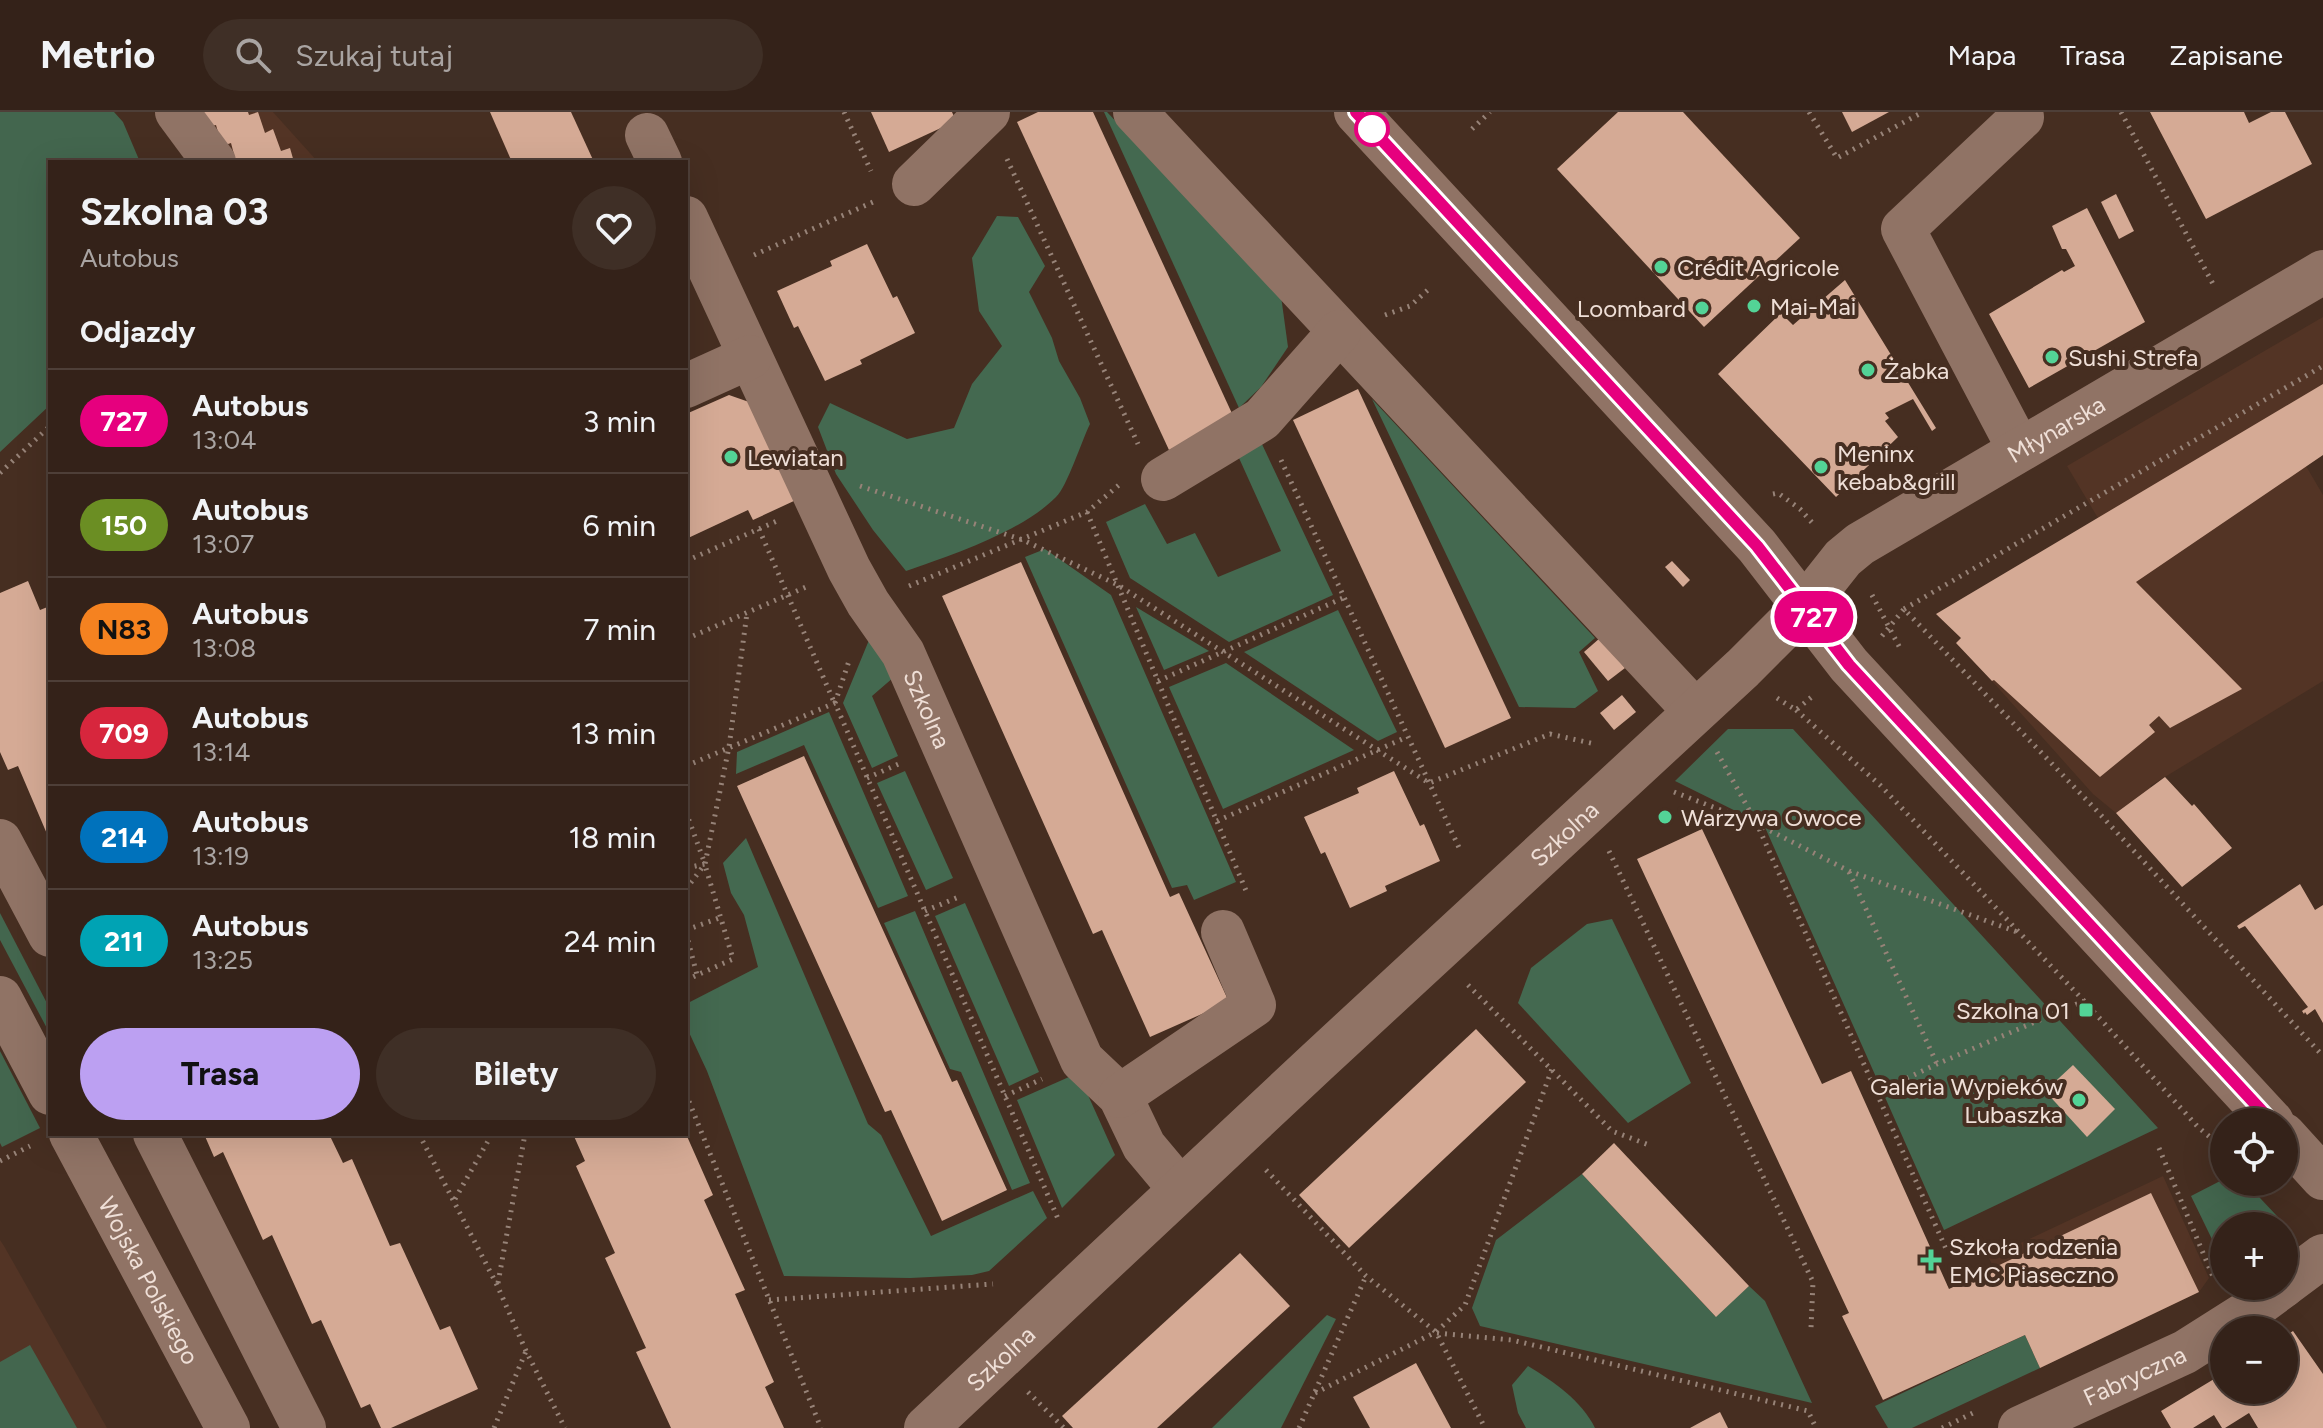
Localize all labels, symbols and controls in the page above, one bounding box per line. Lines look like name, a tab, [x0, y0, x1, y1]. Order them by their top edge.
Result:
search box	[203, 19, 763, 91]
text: Metrio	[40, 32, 155, 78]
icon: search	[231, 33, 275, 77]
text: Szukaj tutaj	[295, 37, 453, 74]
text: Mapa	[1947, 38, 2016, 72]
text: Trasa	[2060, 38, 2125, 72]
text: Zapisane	[2169, 38, 2283, 72]
unlabelled marker	[1355, 112, 1389, 146]
button: heart	[572, 186, 656, 270]
text: Szkolna 03	[80, 189, 269, 235]
text: Autobus	[80, 242, 179, 274]
place label: Crédit Agricole	[1677, 253, 1839, 282]
marker: Crédit Agricole	[1652, 258, 1670, 276]
place label: Mai-Mai	[1770, 292, 1856, 321]
place label: Loombard	[1577, 294, 1686, 323]
marker: Mai-Mai	[1745, 297, 1763, 315]
marker: Loombard	[1693, 299, 1711, 317]
text: Odjazdy	[80, 313, 196, 350]
place label: Sushi Strefa	[2068, 343, 2198, 372]
marker: Sushi Strefa	[2043, 348, 2061, 366]
place label: Żabka	[1884, 356, 1949, 385]
marker: Żabka	[1859, 361, 1877, 379]
text: Autobus	[192, 387, 309, 424]
street label: Młynarska	[2002, 389, 2110, 469]
text: 3 min	[583, 403, 656, 440]
text: 727	[100, 404, 148, 438]
text: 13:04	[192, 424, 256, 456]
place label: Meninx kebab&grill	[1837, 439, 1956, 496]
place label: Lewiatan	[747, 443, 844, 472]
marker: Lewiatan	[722, 448, 740, 466]
marker: Meninx kebab&grill	[1812, 458, 1830, 476]
text: Autobus	[192, 491, 309, 528]
text: 6 min	[582, 507, 656, 544]
text: 150	[101, 508, 147, 542]
text: 13:07	[192, 528, 254, 560]
line badge: 727	[1768, 591, 1860, 643]
text: Autobus	[192, 595, 309, 632]
text: 727	[1790, 600, 1838, 634]
text: 7 min	[583, 611, 656, 648]
text: N83	[97, 612, 151, 646]
text: 13:08	[192, 632, 256, 664]
street label: Szkolna	[898, 665, 958, 753]
text: Autobus	[192, 699, 309, 736]
text: 13 min	[571, 715, 656, 752]
text: 709	[99, 716, 149, 750]
text: 13:14	[192, 736, 250, 768]
street label: Szkolna	[1524, 795, 1604, 872]
text: Autobus	[192, 803, 309, 840]
place label: Warzywa Owoce	[1681, 803, 1862, 832]
marker: Warzywa Owoce	[1656, 808, 1674, 826]
text: 18 min	[569, 819, 656, 856]
text: 214	[101, 820, 147, 854]
text: 13:19	[192, 840, 249, 872]
text: Autobus	[192, 907, 309, 944]
text: 24 min	[564, 923, 656, 960]
text: 211	[104, 924, 144, 958]
text: 13:25	[192, 944, 253, 976]
place label: Szkolna 01	[1956, 996, 2070, 1025]
marker: Szkolna 01	[2077, 1001, 2095, 1019]
button: Trasa	[80, 1028, 360, 1120]
button: Bilety	[376, 1028, 656, 1120]
place label: Galeria Wypieków Lubaszka	[1870, 1072, 2063, 1129]
marker: Galeria Wypieków Lubaszka	[2070, 1091, 2088, 1109]
map controls	[2210, 1108, 2298, 1404]
button: locate	[2210, 1108, 2298, 1196]
street label: Wojska Polskiego	[93, 1192, 206, 1369]
button: +	[2210, 1212, 2298, 1300]
place label: Szkoła rodzenia EMC Piaseczno	[1949, 1232, 2118, 1289]
marker: Szkoła rodzenia EMC Piaseczno	[1920, 1249, 1942, 1271]
button: −	[2210, 1316, 2298, 1404]
street label: Szkolna	[960, 1319, 1041, 1397]
street label: Fabryczna	[2078, 1339, 2191, 1411]

